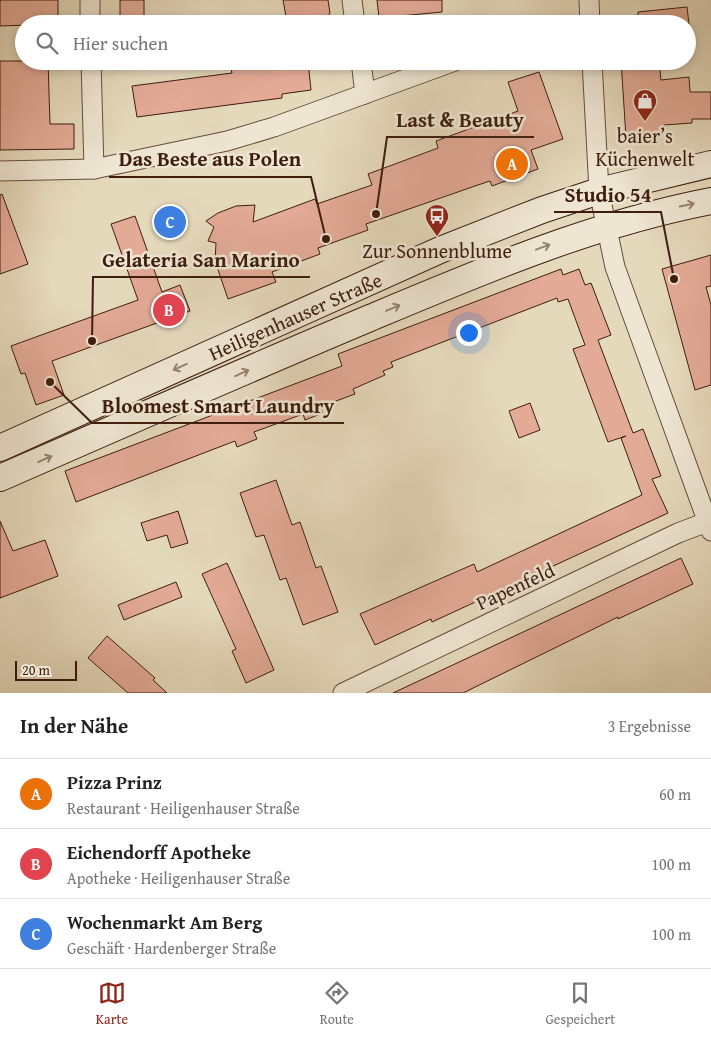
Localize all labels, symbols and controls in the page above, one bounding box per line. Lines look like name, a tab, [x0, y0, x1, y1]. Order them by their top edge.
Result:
search box	[15, 15, 696, 70]
icon: search	[33, 29, 61, 57]
text: Hier suchen	[73, 29, 168, 57]
shop icon: baier’s Küchenwelt	[632, 88, 658, 122]
callout: Last & Beauty	[387, 101, 534, 137]
text: Last & Beauty	[396, 104, 524, 135]
place label: baier’s Küchenwelt	[596, 121, 694, 173]
callout: Das Beste aus Polen	[109, 141, 311, 177]
text: Das Beste aus Polen	[119, 143, 302, 174]
pin: A	[496, 145, 528, 183]
callout: Studio 54	[554, 176, 661, 212]
text: Studio 54	[564, 179, 652, 210]
one-way arrow	[679, 200, 695, 210]
pin: C	[154, 203, 186, 241]
bus stop icon: Zur Sonnenblume	[424, 203, 450, 237]
place label: Zur Sonnenblume	[362, 236, 512, 265]
callout: Gelateria San Marino	[93, 241, 310, 277]
one-way arrow	[535, 242, 551, 251]
text: Gelateria San Marino	[102, 244, 300, 275]
street label: Heiligenhauser Straße	[204, 265, 386, 367]
pin: B	[153, 291, 185, 329]
one-way arrow	[385, 303, 400, 313]
your location	[456, 320, 482, 346]
one-way arrow	[173, 362, 188, 372]
one-way arrow	[234, 368, 249, 378]
callout: Bloomest Smart Laundry	[92, 387, 344, 423]
text: Bloomest Smart Laundry	[102, 390, 334, 421]
one-way arrow	[37, 454, 52, 464]
street label: Papenfeld	[471, 555, 559, 617]
scale bar	[15, 658, 78, 681]
text: 20 m	[22, 660, 50, 680]
text: In der Nähe	[20, 710, 128, 741]
text: 3 Ergebnisse	[608, 714, 691, 738]
text: Pizza Prinz	[67, 768, 162, 796]
text: A	[31, 782, 41, 806]
text: 60 m	[659, 782, 691, 806]
text: Restaurant · Heiligenhauser Straße	[67, 796, 300, 820]
text: Eichendorff Apotheke	[67, 838, 251, 866]
text: B	[31, 852, 41, 876]
text: 100 m	[651, 852, 691, 876]
text: Apotheke · Heiligenhauser Straße	[67, 866, 290, 890]
text: Wochenmarkt Am Berg	[67, 908, 262, 936]
text: C	[31, 922, 41, 946]
text: 100 m	[651, 922, 691, 946]
text: Geschäft · Hardenberger Straße	[67, 936, 276, 960]
tab: Karte	[96, 979, 128, 1029]
tab: Route	[320, 979, 354, 1029]
tab: Gespeichert	[546, 979, 615, 1029]

